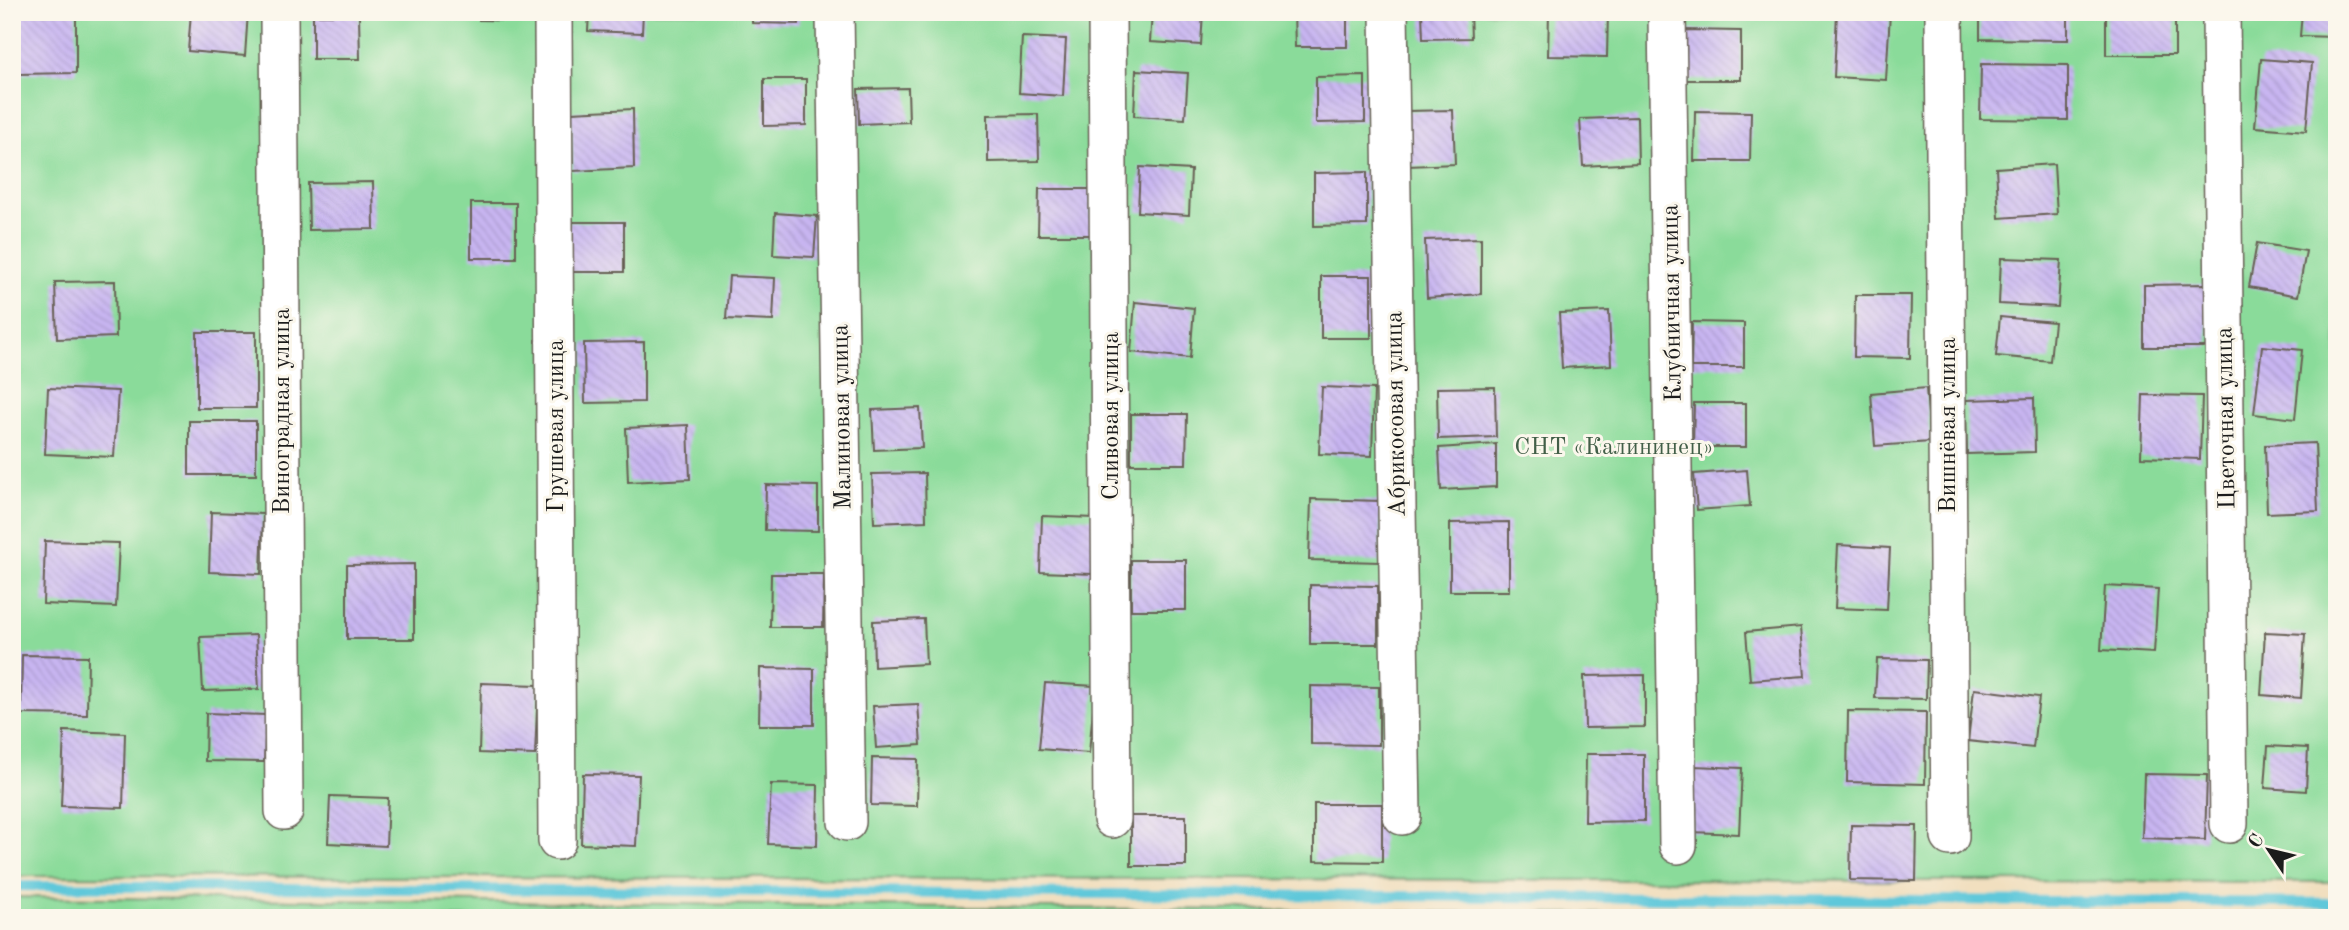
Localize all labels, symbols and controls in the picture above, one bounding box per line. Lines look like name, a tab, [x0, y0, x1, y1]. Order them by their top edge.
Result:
street label: Клубничная улица	[1659, 204, 1687, 402]
street label: Виноградная улица	[271, 308, 295, 514]
street label: Абрикосовая улица	[1383, 311, 1411, 517]
street label: Малиновая улица	[829, 324, 857, 510]
street label: Цветочная улица	[2213, 326, 2241, 509]
street label: Сливовая улица	[1100, 332, 1124, 500]
street label: Вишнёвая улица	[1937, 337, 1961, 513]
street label: Грушевая улица	[545, 339, 569, 513]
park label: СНТ «Калининец»	[1514, 436, 1714, 460]
north arrow	[2234, 814, 2304, 884]
text: С	[2246, 831, 2269, 852]

